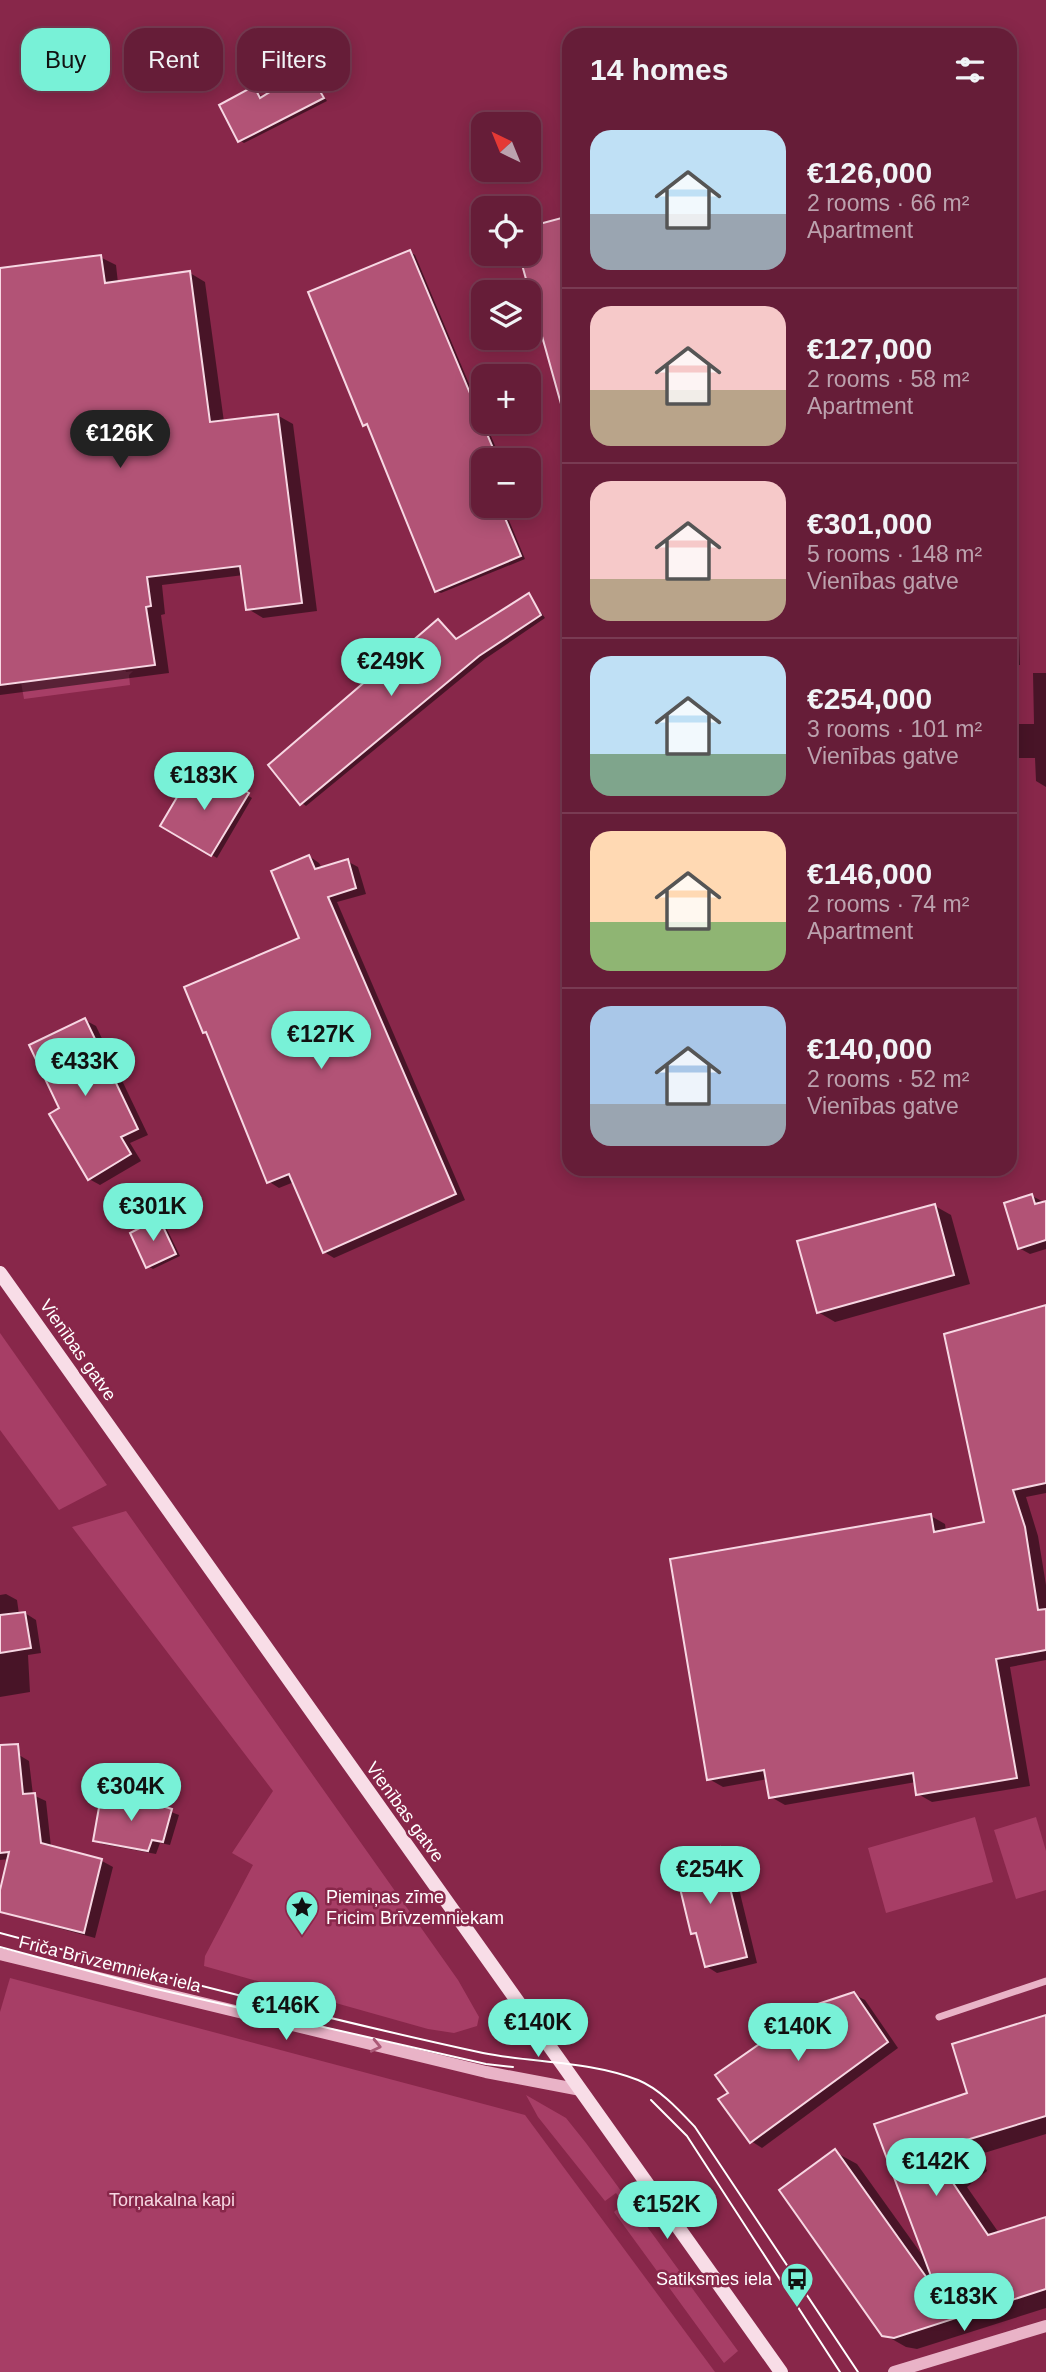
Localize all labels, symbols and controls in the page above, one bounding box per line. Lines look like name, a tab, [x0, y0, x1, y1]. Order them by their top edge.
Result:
chip: Buy	[21, 28, 110, 91]
chip: Rent	[124, 28, 223, 91]
chip: Filters	[237, 28, 350, 91]
icon: filters	[951, 51, 989, 89]
text: 14 homes	[590, 53, 728, 86]
north arrow	[471, 112, 541, 182]
map controls	[471, 112, 541, 518]
text: €126,000	[807, 156, 932, 189]
icon: home	[646, 158, 730, 242]
text: 2 rooms · 66 m²	[807, 190, 969, 216]
button: locate	[471, 196, 541, 266]
text: Apartment	[807, 217, 913, 243]
button: layers	[471, 280, 541, 350]
text: €127,000	[807, 332, 932, 365]
icon: home	[646, 334, 730, 418]
button: +	[471, 364, 541, 434]
text: 2 rooms · 58 m²	[807, 366, 969, 392]
text: Apartment	[807, 393, 913, 419]
pin: €126K	[71, 410, 169, 470]
text: €126K	[86, 420, 154, 446]
button: −	[471, 448, 541, 518]
text: €301,000	[807, 507, 932, 540]
icon: home	[646, 509, 730, 593]
text: 5 rooms · 148 m²	[807, 541, 982, 567]
text: Vienības gatve	[807, 568, 959, 594]
pin: €249K	[342, 638, 440, 698]
text: €249K	[357, 648, 425, 674]
text: €254,000	[807, 682, 932, 715]
icon: home	[646, 684, 730, 768]
text: 3 rooms · 101 m²	[807, 716, 982, 742]
text: Vienības gatve	[807, 743, 959, 769]
pin: €183K	[155, 752, 253, 812]
text: €183K	[170, 762, 238, 788]
text: €146,000	[807, 857, 932, 890]
icon: home	[646, 859, 730, 943]
text: 2 rooms · 74 m²	[807, 891, 969, 917]
text: Apartment	[807, 918, 913, 944]
pin: €127K	[272, 1012, 370, 1071]
text: €127K	[287, 1021, 355, 1047]
text: €140,000	[807, 1032, 932, 1065]
icon: home	[646, 1034, 730, 1118]
pin: €433K	[36, 1038, 134, 1098]
text: €433K	[51, 1048, 119, 1074]
text: 2 rooms · 52 m²	[807, 1066, 969, 1092]
text: Vienības gatve	[807, 1093, 959, 1119]
pin: €301K	[104, 1184, 202, 1243]
text: €301K	[119, 1193, 187, 1219]
street label: Vienības gatve	[36, 1296, 120, 1404]
street label: Vienības gatve	[362, 1758, 448, 1866]
pin: €304K	[82, 1764, 180, 1823]
text: €304K	[97, 1773, 165, 1799]
pin: €254K	[661, 1846, 759, 1906]
text: €254K	[676, 1856, 744, 1882]
place label: Piemiņas zīme Fricim Brīvzemniekam	[326, 1887, 504, 1928]
place icon: Piemiņas zīme Fricim Brīvzemniekam	[283, 1888, 321, 1937]
street label: Friča Brīvzemnieka iela	[17, 1932, 204, 1997]
pin: €146K	[237, 1982, 335, 2042]
text: €146K	[252, 1992, 320, 2018]
pin: €140K	[489, 2000, 587, 2059]
pin: €140K	[749, 2004, 847, 2063]
text: €140K	[504, 2009, 572, 2035]
text: €140K	[764, 2013, 832, 2039]
one-way arrow	[369, 2038, 381, 2053]
pin: €142K	[887, 2138, 985, 2198]
text: €142K	[902, 2148, 970, 2174]
pin: €152K	[618, 2182, 716, 2241]
park label: Torņakalna kapi	[109, 2190, 235, 2210]
text: €152K	[633, 2191, 701, 2217]
bus stop icon: Satiksmes iela	[778, 2260, 816, 2309]
place label: Satiksmes iela	[656, 2269, 773, 2289]
pin: €183K	[915, 2274, 1013, 2333]
text: €183K	[930, 2283, 998, 2309]

